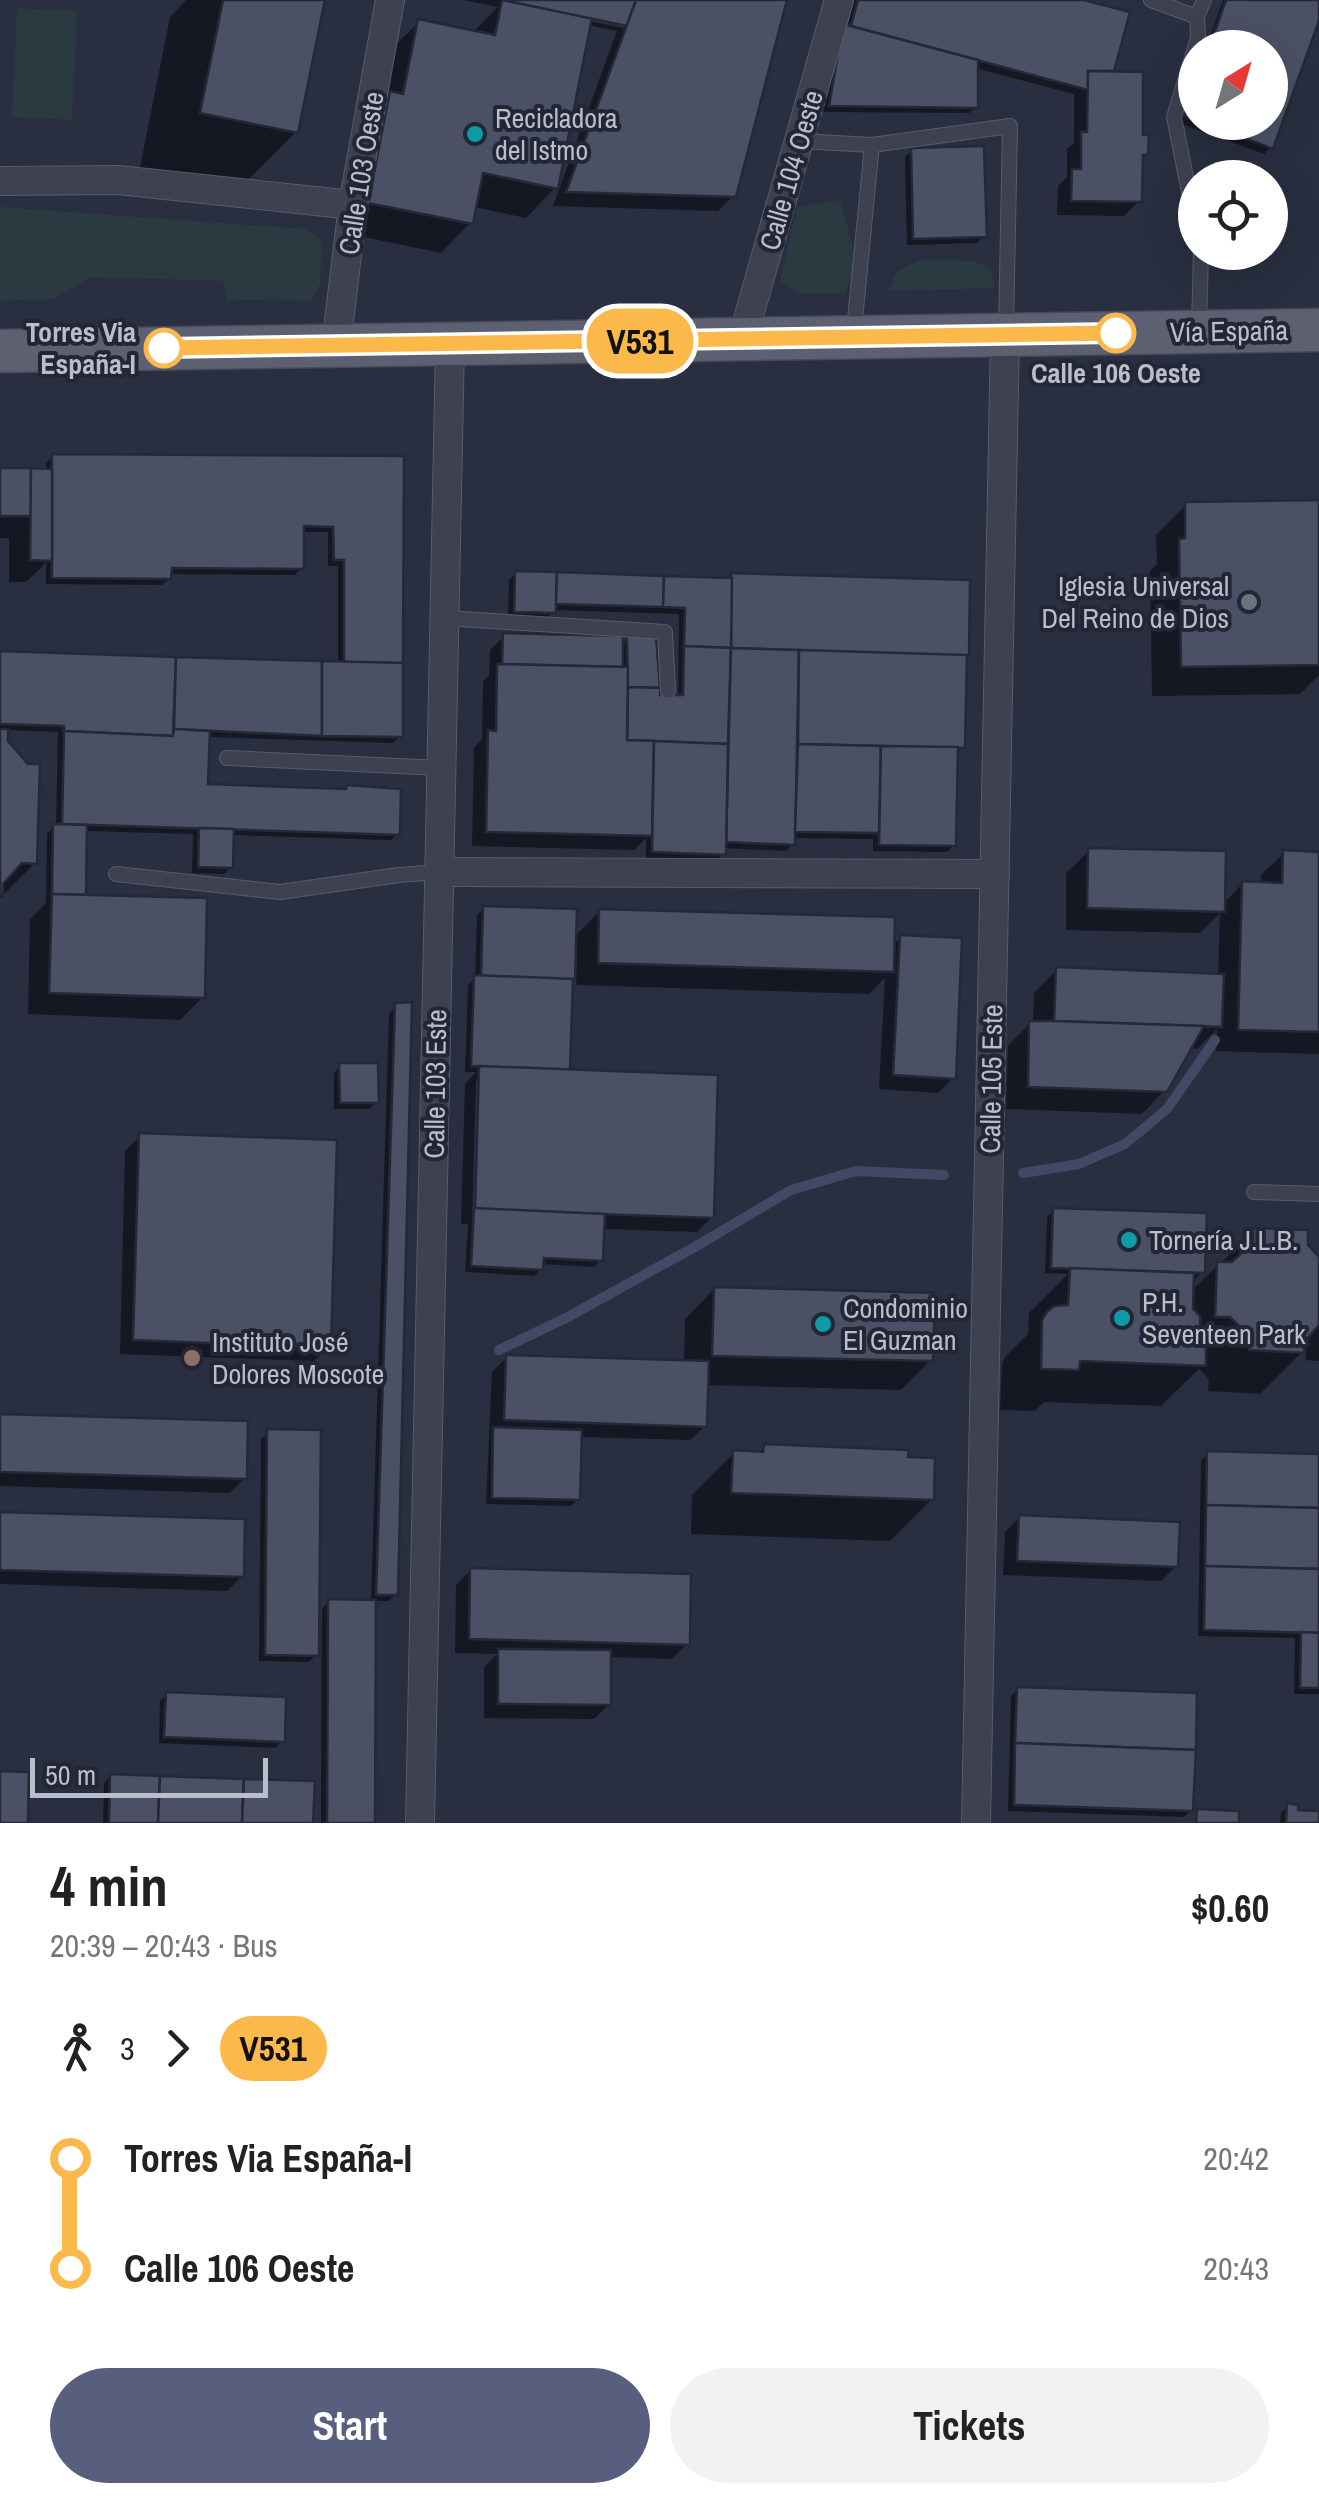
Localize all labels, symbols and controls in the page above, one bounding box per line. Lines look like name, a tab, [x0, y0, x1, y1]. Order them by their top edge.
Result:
north arrow	[1178, 30, 1288, 140]
map controls	[1178, 30, 1288, 270]
street label: Calle 104 Oeste	[750, 86, 832, 254]
street label: Calle 103 Oeste	[329, 89, 393, 257]
place label: Recicladora del Istmo	[495, 99, 618, 169]
marker: Recicladora del Istmo	[464, 123, 486, 145]
button: locate	[1178, 160, 1288, 270]
line badge: V531	[570, 308, 710, 374]
street label: Vía España	[1170, 311, 1289, 351]
place label: Torres Via España-I	[26, 313, 136, 383]
marker: Calle 106 Oeste	[1097, 314, 1135, 352]
text: V531	[606, 318, 674, 365]
marker: Torres Via España-I	[145, 329, 183, 367]
place label: Calle 106 Oeste	[1031, 354, 1201, 392]
place label: Iglesia Universal Del Reino de Dios	[1041, 567, 1229, 637]
marker: Iglesia Universal Del Reino de Dios	[1238, 591, 1260, 613]
street label: Calle 105 Este	[971, 1004, 1011, 1154]
street label: Calle 103 Este	[415, 1009, 455, 1159]
place label: Tornería J.L.B.	[1149, 1221, 1298, 1259]
marker: Tornería J.L.B.	[1118, 1229, 1140, 1251]
place label: P.H. Seventeen Park	[1142, 1283, 1306, 1353]
place label: Condominio El Guzman	[843, 1289, 968, 1359]
marker: P.H. Seventeen Park	[1111, 1307, 1133, 1329]
marker: Condominio El Guzman	[812, 1313, 834, 1335]
place label: Instituto José Dolores Moscote	[212, 1323, 384, 1393]
marker: Instituto José Dolores Moscote	[181, 1347, 203, 1369]
scale bar	[30, 1753, 268, 1798]
text: 50 m	[45, 1756, 96, 1794]
text: 4 min	[50, 1849, 168, 1923]
text: $0.60	[1191, 1883, 1269, 1934]
text: 20:39 – 20:43 · Bus	[50, 1924, 278, 1967]
icon: walk	[50, 2021, 105, 2076]
icon: forward	[150, 2021, 205, 2076]
text: V531	[240, 2025, 307, 2072]
text: 3	[120, 2027, 135, 2070]
text: Torres Via España-I	[124, 2133, 412, 2184]
text: 20:42	[1203, 2137, 1269, 2180]
text: Calle 106 Oeste	[124, 2243, 354, 2294]
text: 20:43	[1203, 2247, 1269, 2290]
button: Start	[50, 2368, 650, 2483]
button: Tickets	[670, 2368, 1269, 2483]

